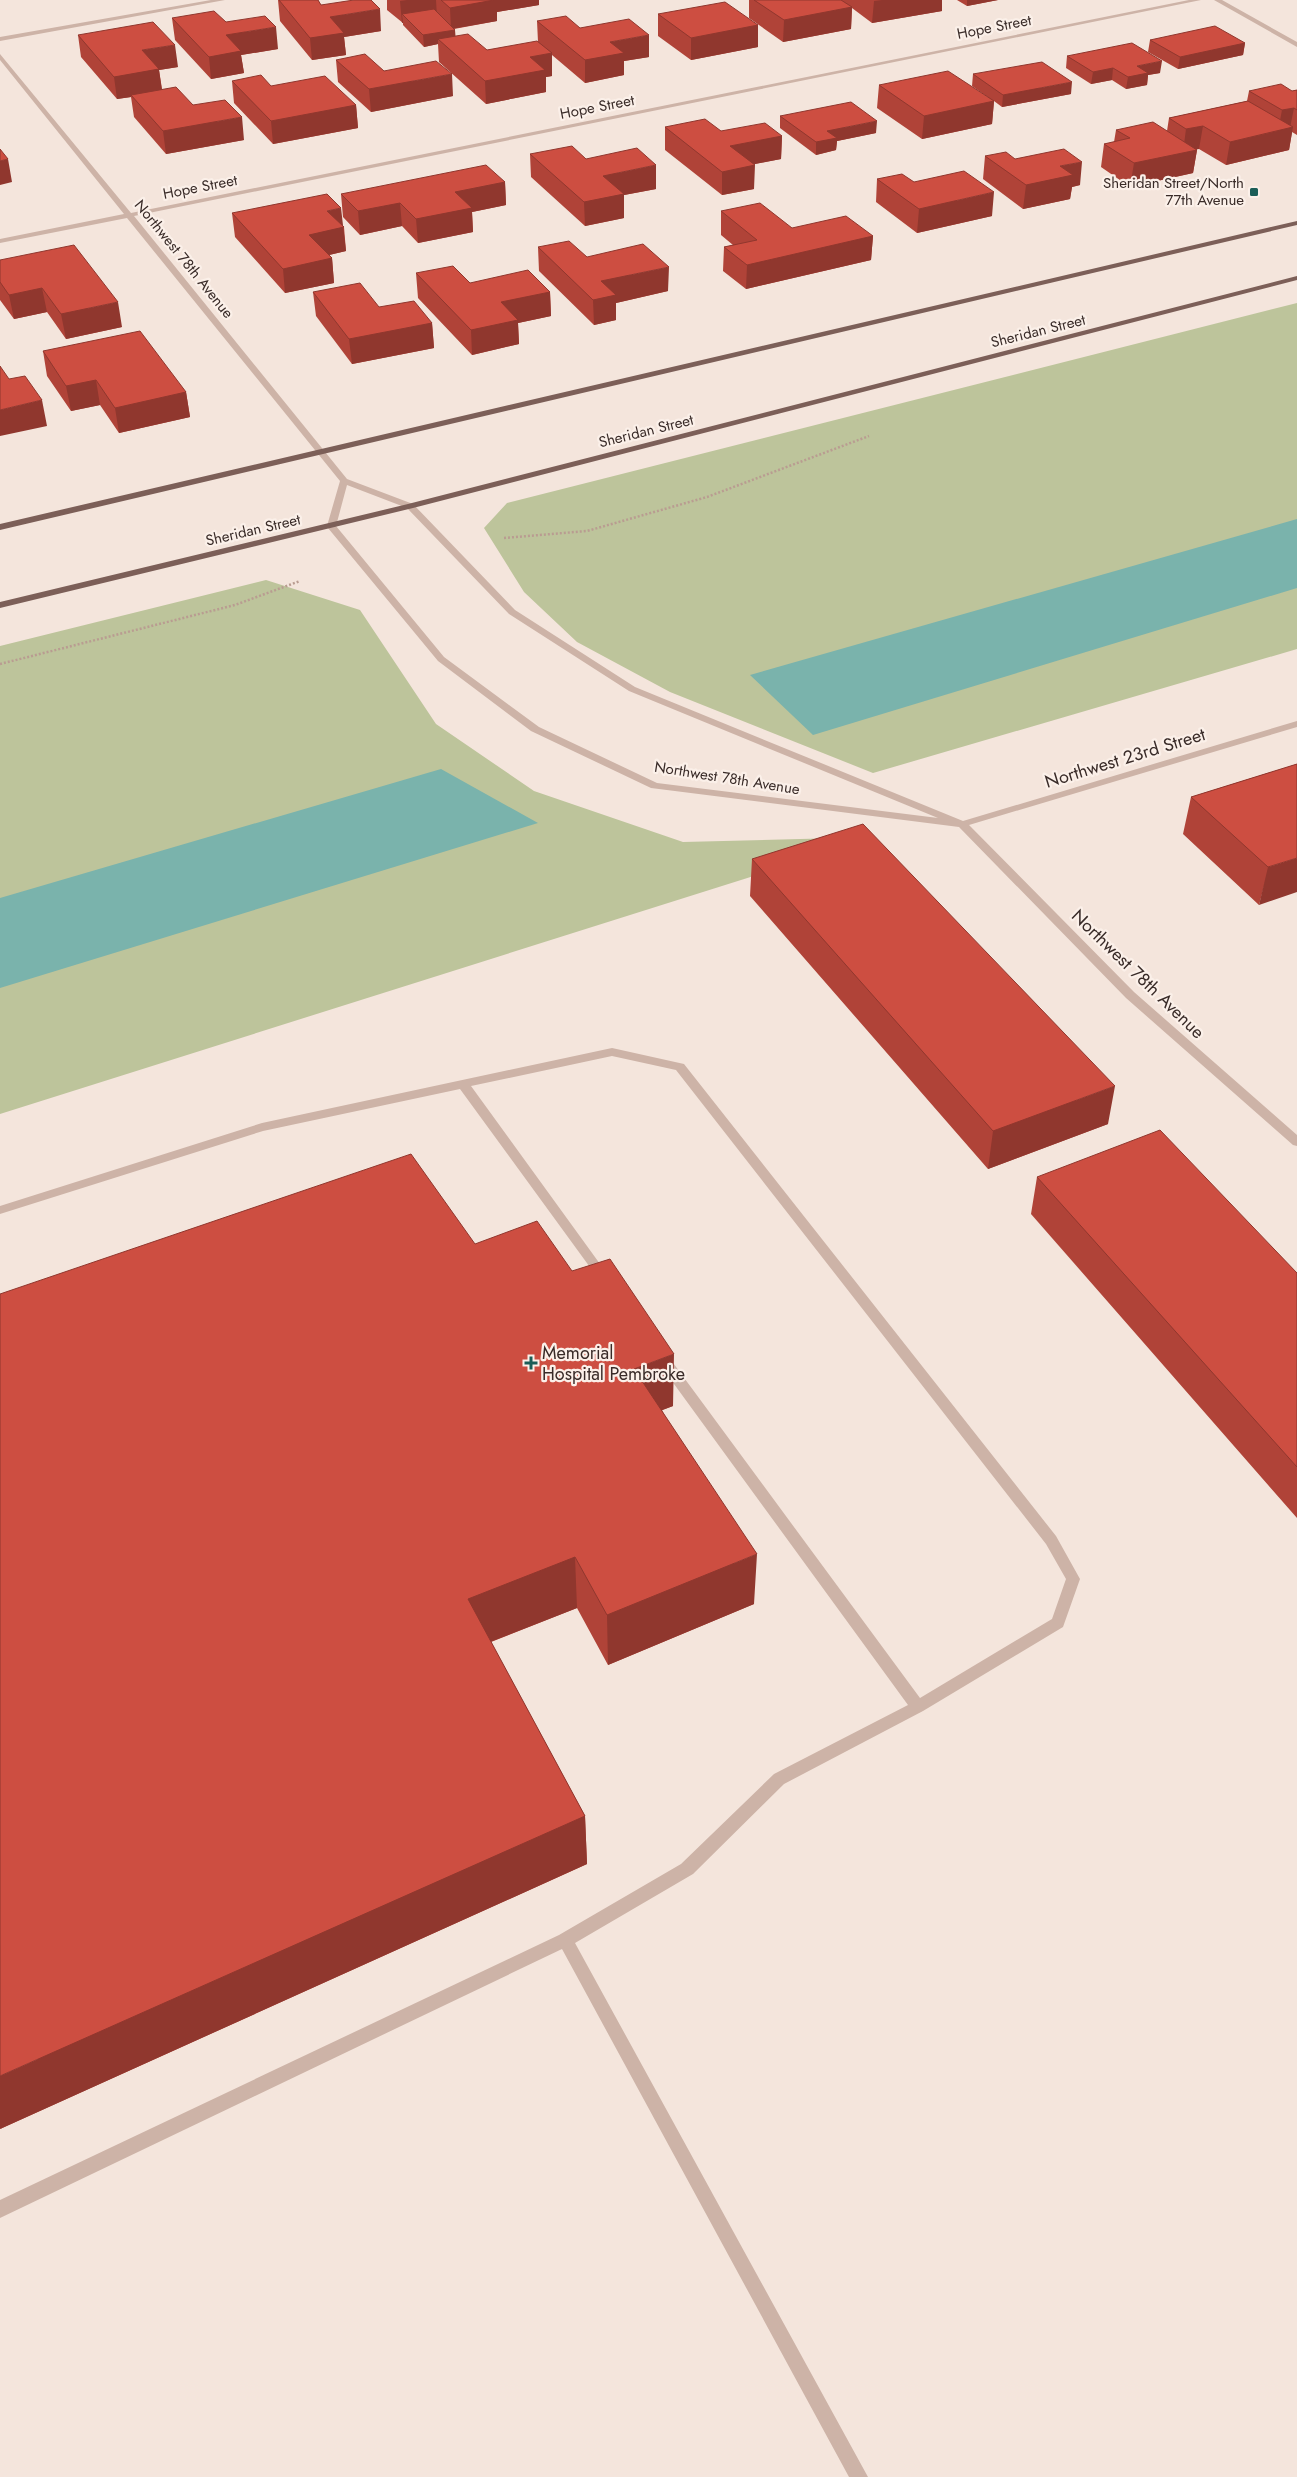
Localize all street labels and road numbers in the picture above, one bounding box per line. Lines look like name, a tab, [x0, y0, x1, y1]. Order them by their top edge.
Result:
street label: Hope Street	[955, 9, 1034, 45]
street label: Hope Street	[558, 89, 637, 125]
street label: Hope Street	[161, 169, 240, 205]
street label: Northwest 78th Avenue	[129, 195, 239, 323]
street label: Sheridan Street	[988, 309, 1088, 353]
street label: Sheridan Street	[596, 409, 696, 453]
street label: Sheridan Street	[203, 508, 303, 552]
street label: Northwest 23rd Street	[1041, 721, 1209, 795]
street label: Northwest 78th Avenue	[653, 756, 802, 800]
street label: Northwest 78th Avenue	[1066, 903, 1210, 1045]

